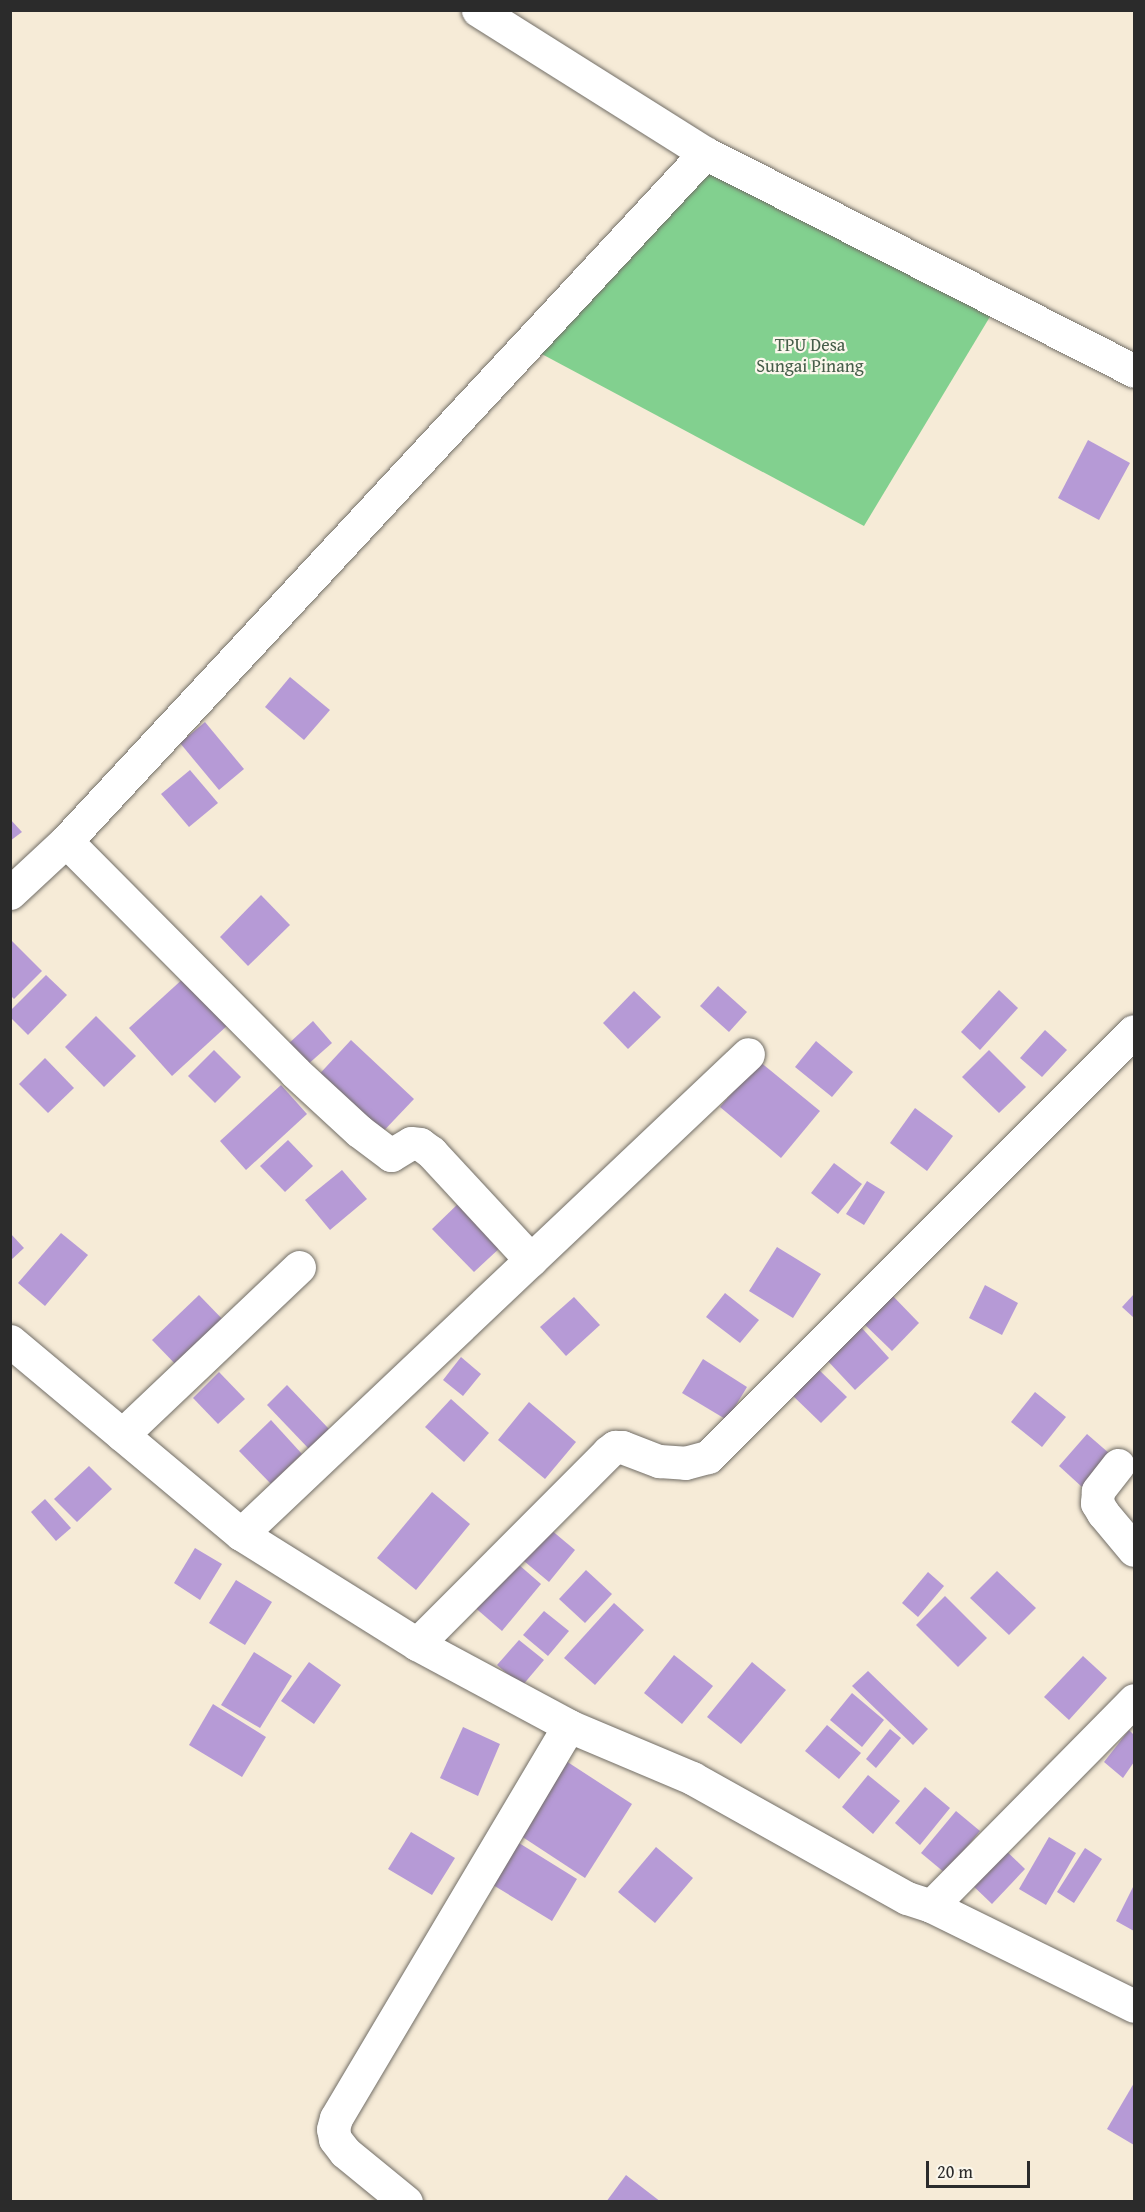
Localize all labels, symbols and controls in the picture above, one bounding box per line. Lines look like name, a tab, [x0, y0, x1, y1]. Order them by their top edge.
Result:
park label: TPU Desa Sungai Pinang	[756, 335, 864, 378]
scale bar	[929, 2149, 1032, 2187]
text: 20 m	[937, 2158, 973, 2185]

